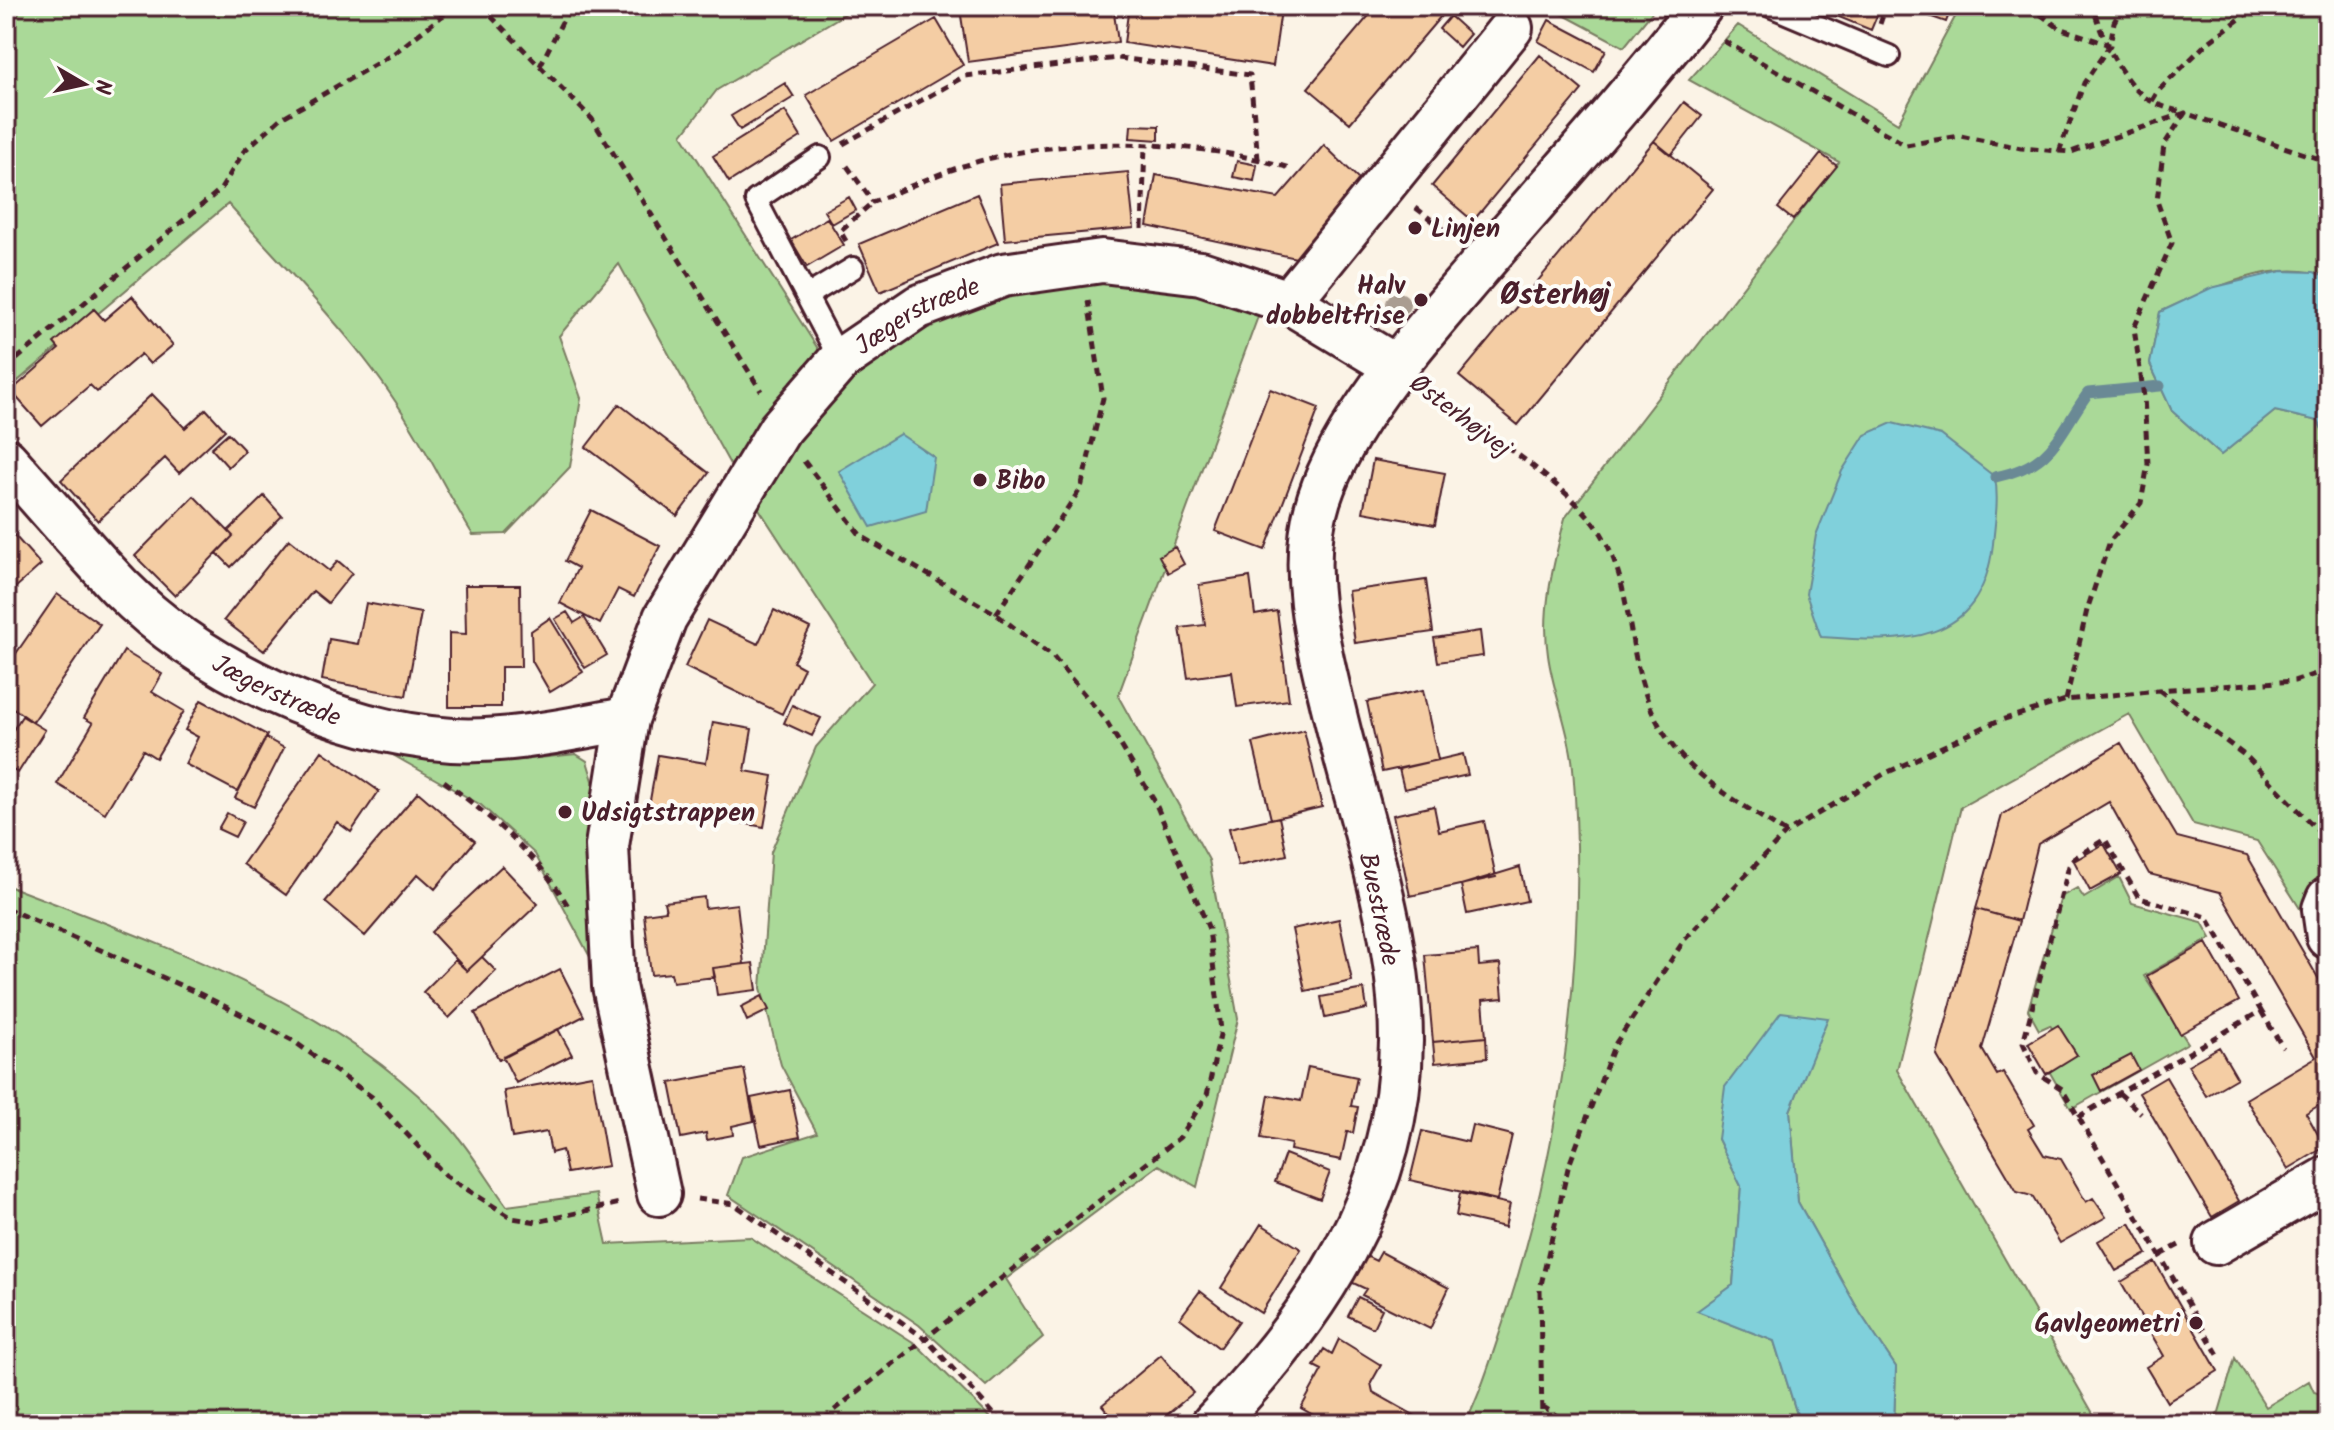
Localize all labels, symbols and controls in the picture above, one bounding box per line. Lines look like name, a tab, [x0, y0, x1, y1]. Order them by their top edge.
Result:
north arrow	[44, 44, 124, 124]
text: N	[83, 77, 120, 96]
place label: Linjen	[1431, 209, 1500, 251]
marker: Linjen	[1406, 219, 1424, 237]
street label: Jægerstræde	[847, 266, 987, 367]
place label: Halv dobbeltfrise	[1266, 266, 1406, 338]
district label: Østerhøj	[1500, 272, 1612, 320]
marker: Halv dobbeltfrise	[1412, 291, 1430, 309]
street label: Østerhøjvej	[1400, 364, 1521, 470]
place label: Bibo	[996, 461, 1046, 503]
marker: Bibo	[971, 471, 989, 489]
street label: Jægerstræde	[203, 644, 346, 740]
place label: Udsigtstrappen	[581, 793, 755, 835]
marker: Udsigtstrappen	[556, 803, 574, 821]
street label: Buestræde	[1346, 849, 1411, 970]
place label: Gavlgeometri	[2034, 1304, 2181, 1346]
marker: Gavlgeometri	[2187, 1314, 2205, 1332]

